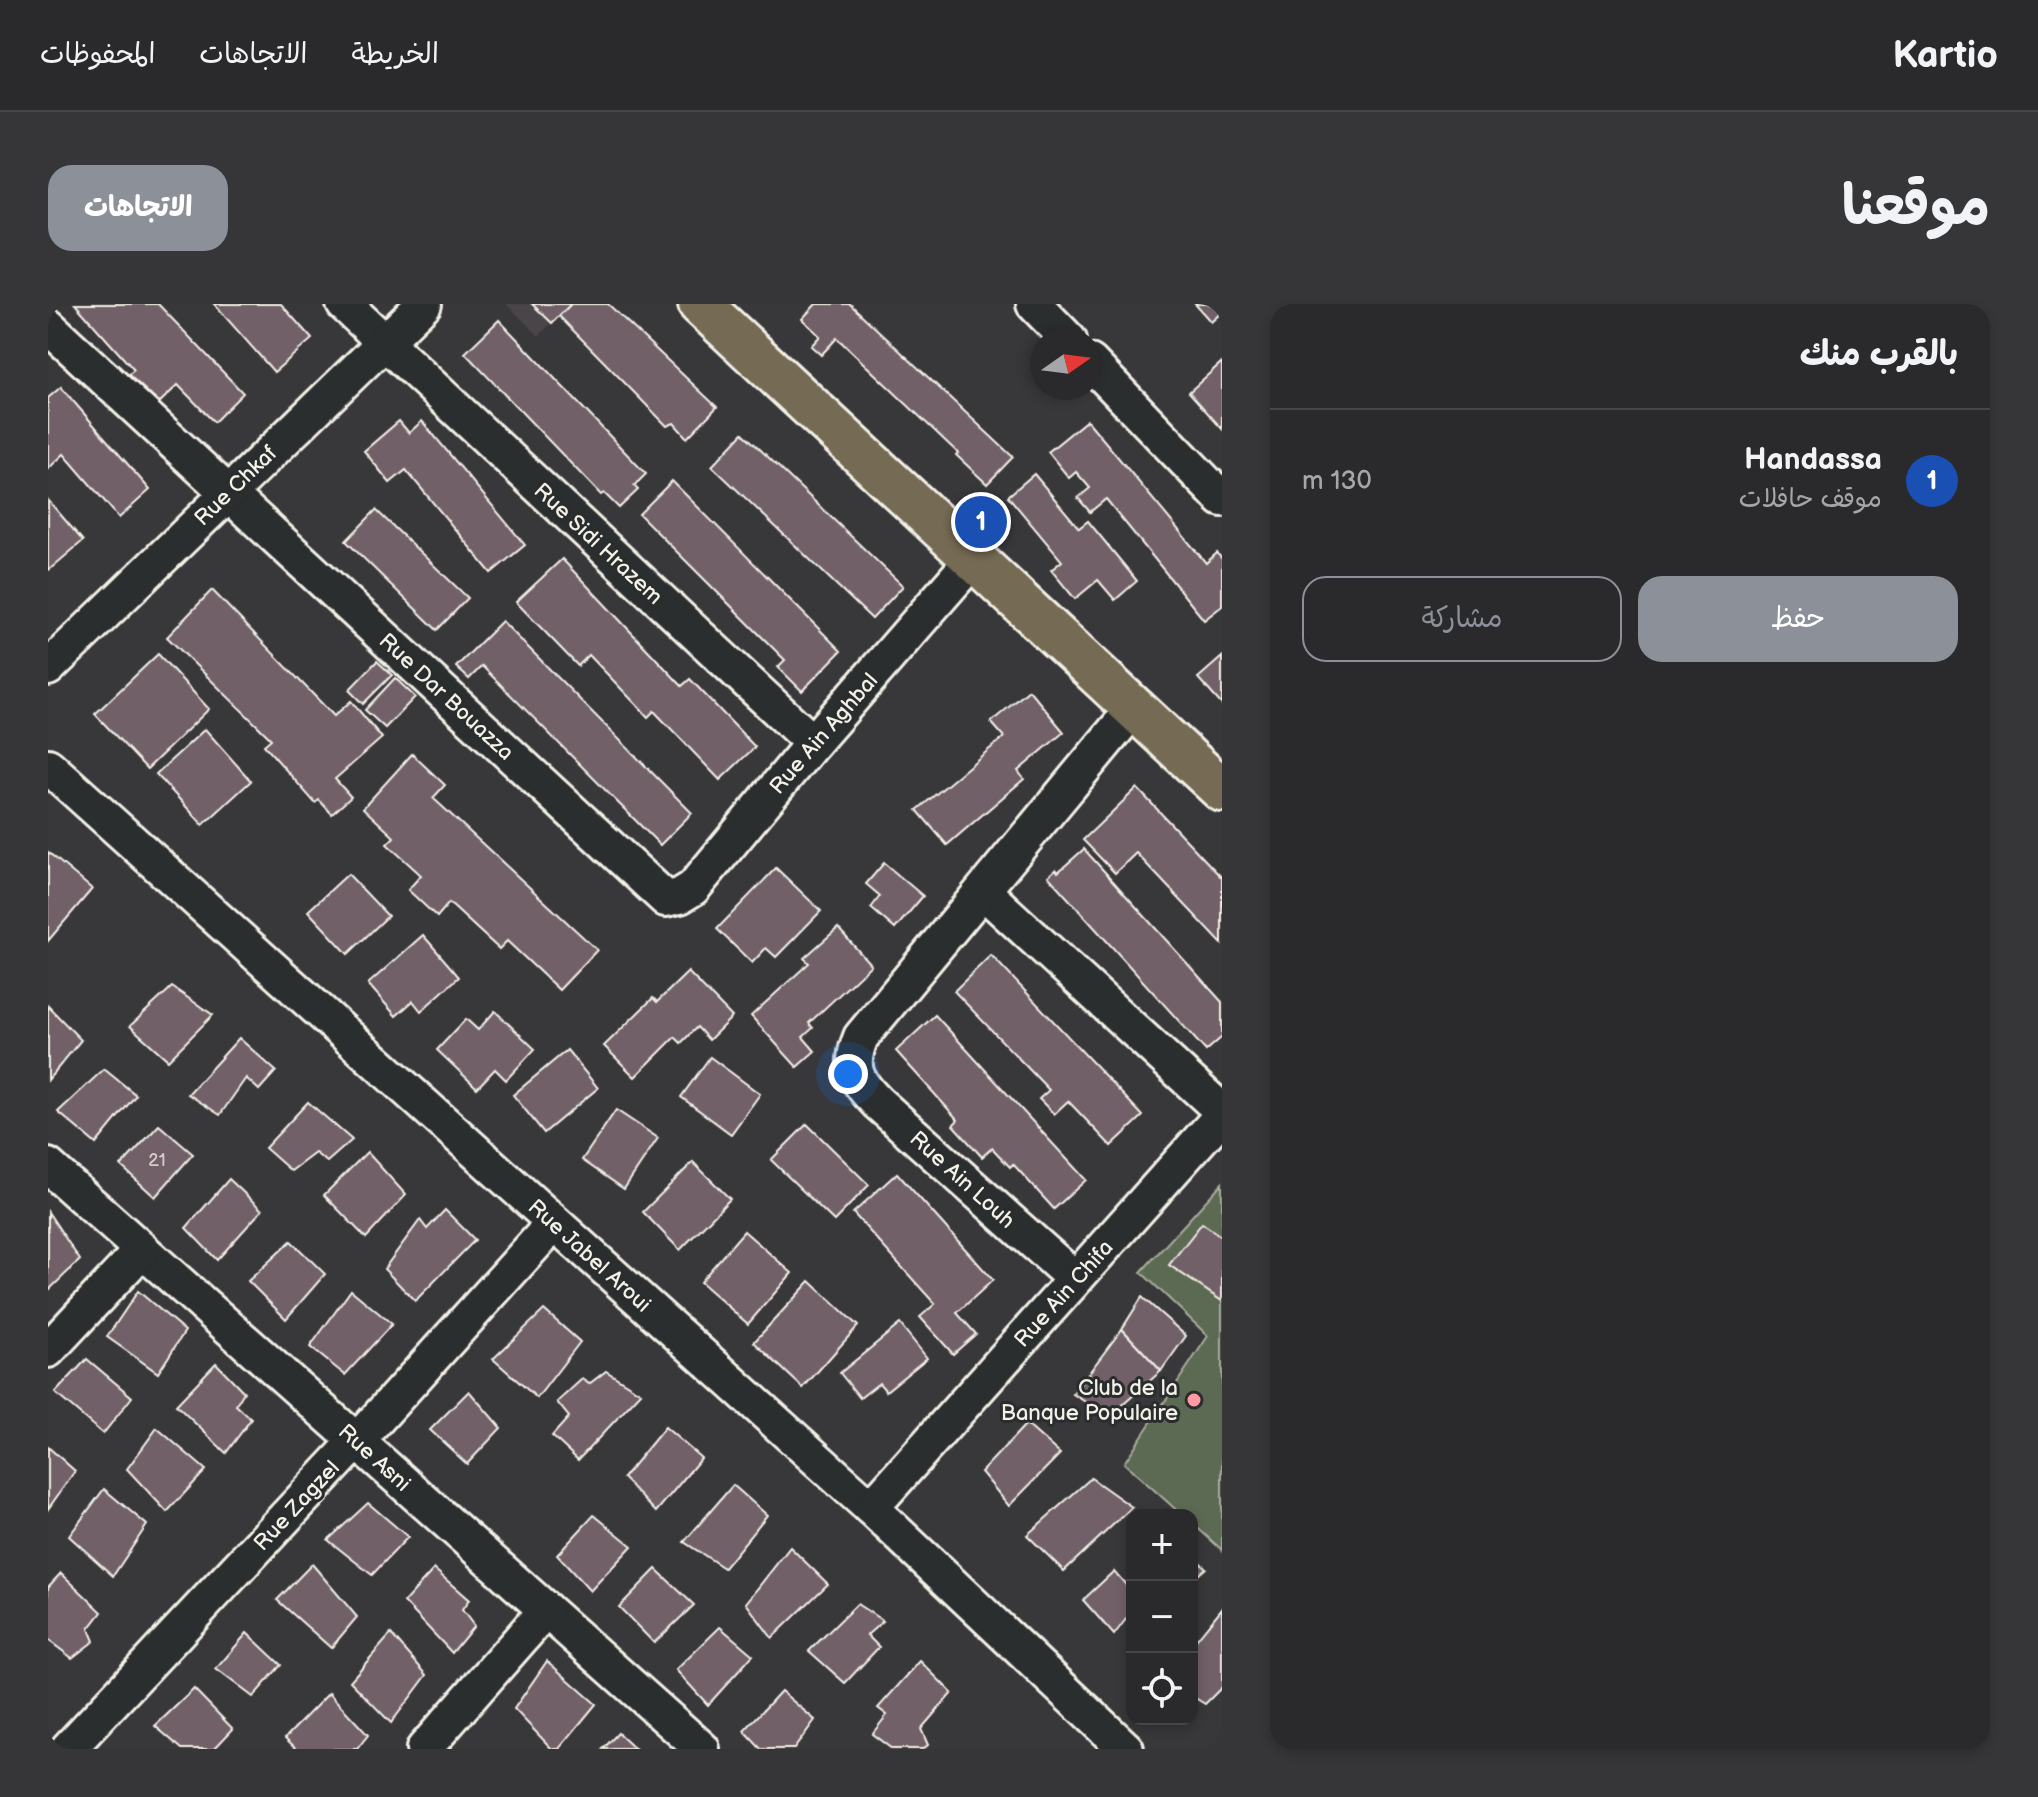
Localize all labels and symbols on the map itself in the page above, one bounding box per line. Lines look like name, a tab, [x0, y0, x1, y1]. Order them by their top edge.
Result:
north arrow	[1030, 328, 1102, 400]
street label: Rue Chkaf	[189, 440, 283, 532]
street label: Rue Sidi Hrazem	[528, 478, 668, 611]
pin: 1	[955, 492, 1007, 552]
street label: Rue Dar Bouazza	[373, 628, 519, 766]
street label: Rue Ain Aghbal	[764, 668, 884, 800]
your location	[828, 1054, 868, 1094]
street label: Rue Ain Louh	[904, 1126, 1020, 1234]
house number: 21	[148, 1150, 166, 1171]
street label: Rue Jabel Aroui	[522, 1194, 656, 1318]
street label: Rue Ain Chifa	[1009, 1235, 1119, 1353]
place label: Club de la Banque Populaire	[1001, 1375, 1178, 1427]
marker: Club de la Banque Populaire	[1185, 1391, 1203, 1409]
street label: Rue Asni	[332, 1419, 416, 1498]
street label: Rue Zagzel	[248, 1455, 346, 1557]

